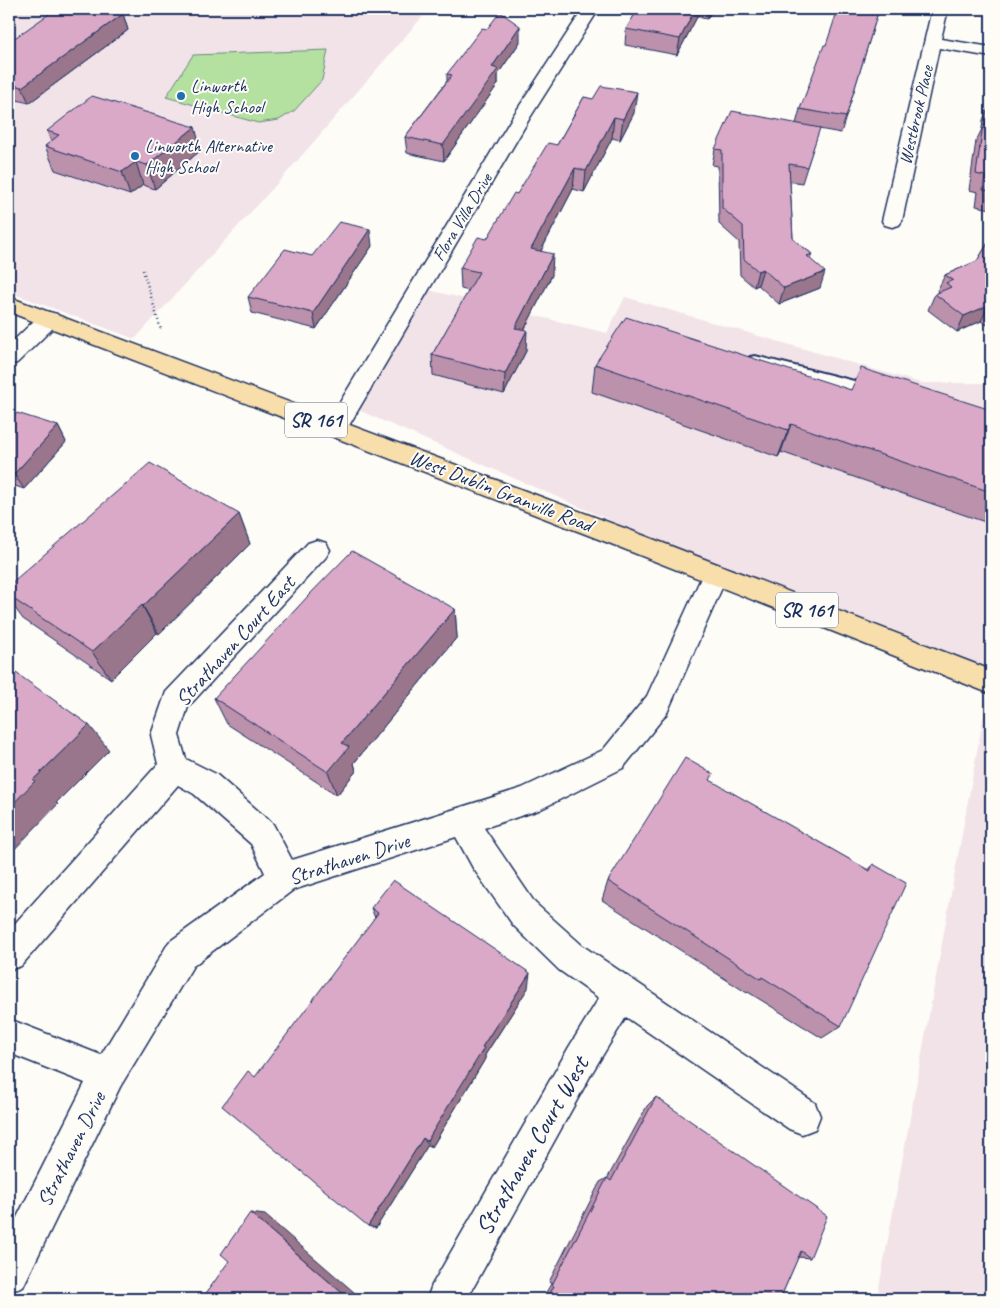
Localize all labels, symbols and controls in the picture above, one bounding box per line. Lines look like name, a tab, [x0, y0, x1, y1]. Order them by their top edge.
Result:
street label: Westbrook Place	[894, 62, 938, 166]
place label: Linworth High School	[191, 75, 266, 118]
marker: Linworth High School	[175, 90, 187, 102]
place label: Linworth Alternative High School	[145, 135, 273, 178]
marker: Linworth Alternative High School	[129, 150, 141, 162]
street label: Flora Villa Drive	[427, 168, 497, 265]
road number: SR 161	[285, 402, 347, 438]
street label: West Dublin Granville Road	[406, 444, 600, 539]
street label: Strathaven Court East	[170, 569, 302, 711]
road number: SR 161	[776, 592, 838, 628]
street label: Strathaven Drive	[285, 827, 414, 891]
street label: Strathaven Court West	[468, 1049, 597, 1241]
street label: Strathaven Drive	[31, 1086, 112, 1211]

